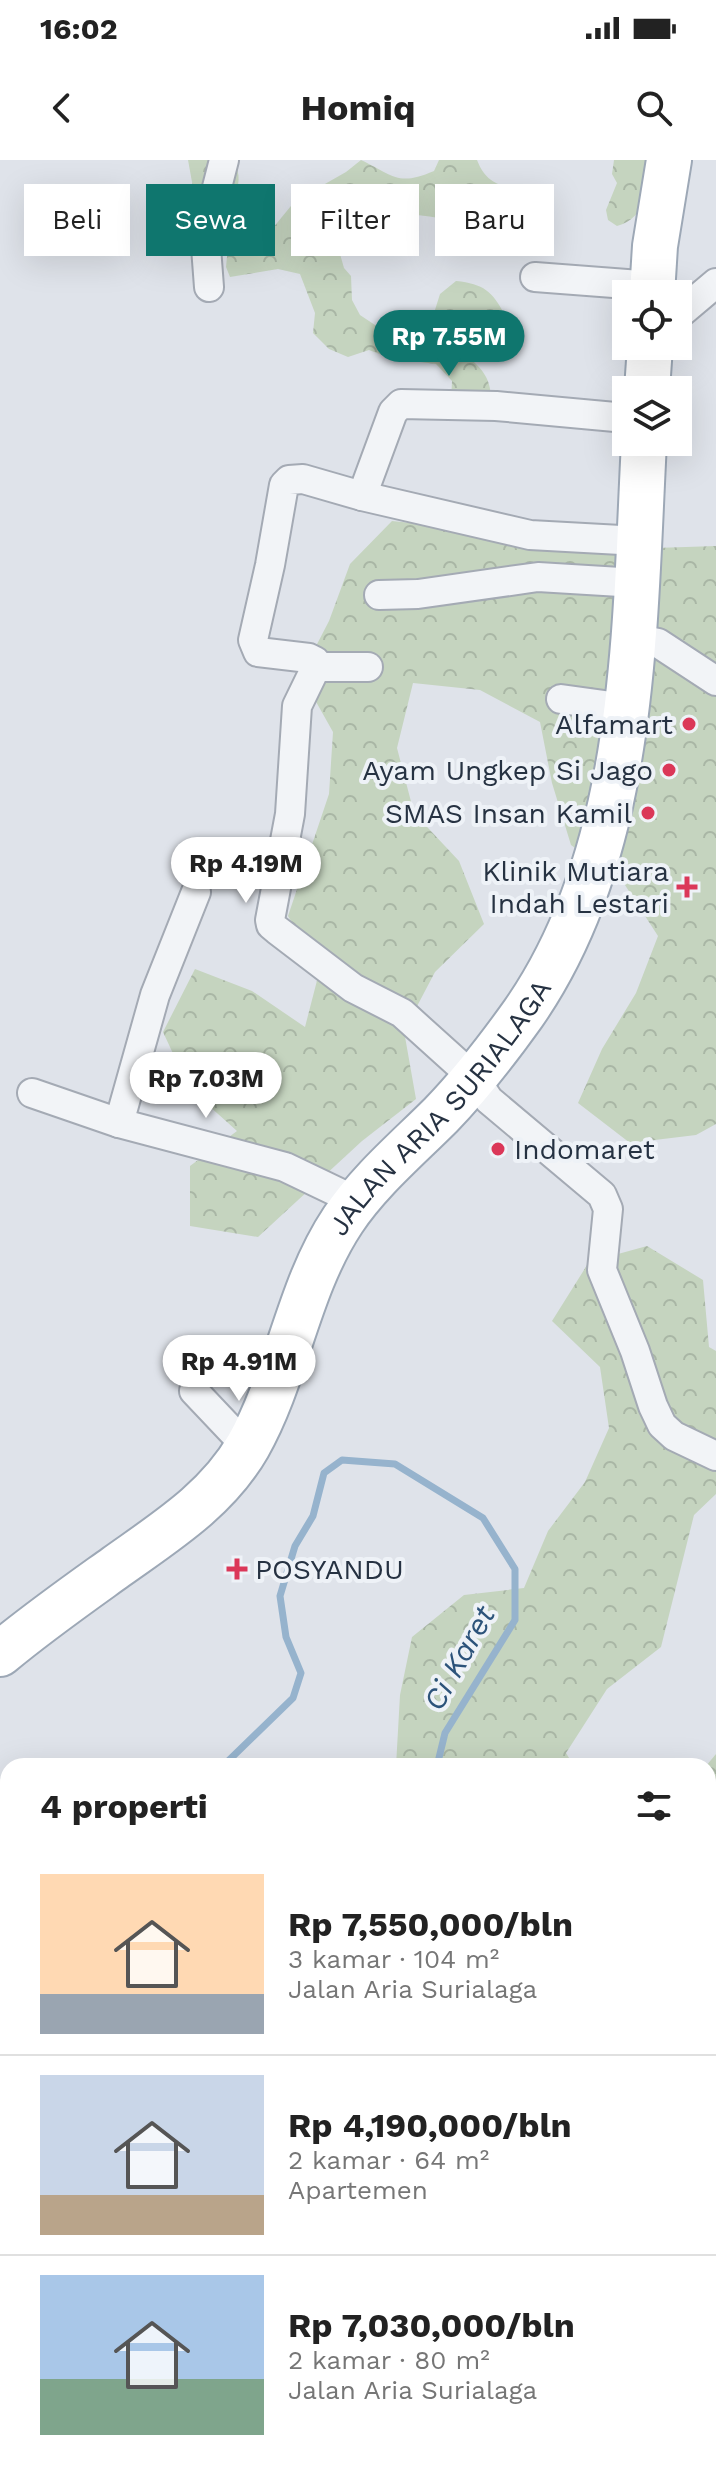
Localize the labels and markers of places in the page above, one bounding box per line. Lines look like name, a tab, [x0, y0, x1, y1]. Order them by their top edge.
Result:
pin: Rp 7.55M	[366, 310, 532, 378]
place label: Alfamart	[555, 708, 673, 741]
marker: Alfamart	[680, 715, 698, 733]
place label: Ayam Ungkep Si Jago	[362, 754, 653, 787]
marker: Ayam Ungkep Si Jago	[660, 761, 678, 779]
place label: SMAS Insan Kamil	[385, 797, 632, 830]
marker: SMAS Insan Kamil	[639, 804, 657, 822]
pin: Rp 4.19M	[163, 837, 329, 905]
place label: Klinik Mutiara Indah Lestari	[482, 855, 669, 920]
marker: Klinik Mutiara Indah Lestari	[676, 876, 698, 898]
pin: Rp 7.03M	[123, 1052, 289, 1120]
place label: Indomaret	[514, 1133, 655, 1166]
marker: Indomaret	[489, 1140, 507, 1158]
pin: Rp 4.91M	[156, 1335, 322, 1403]
place label: POSYANDU	[255, 1553, 404, 1586]
marker: POSYANDU	[226, 1558, 248, 1580]

